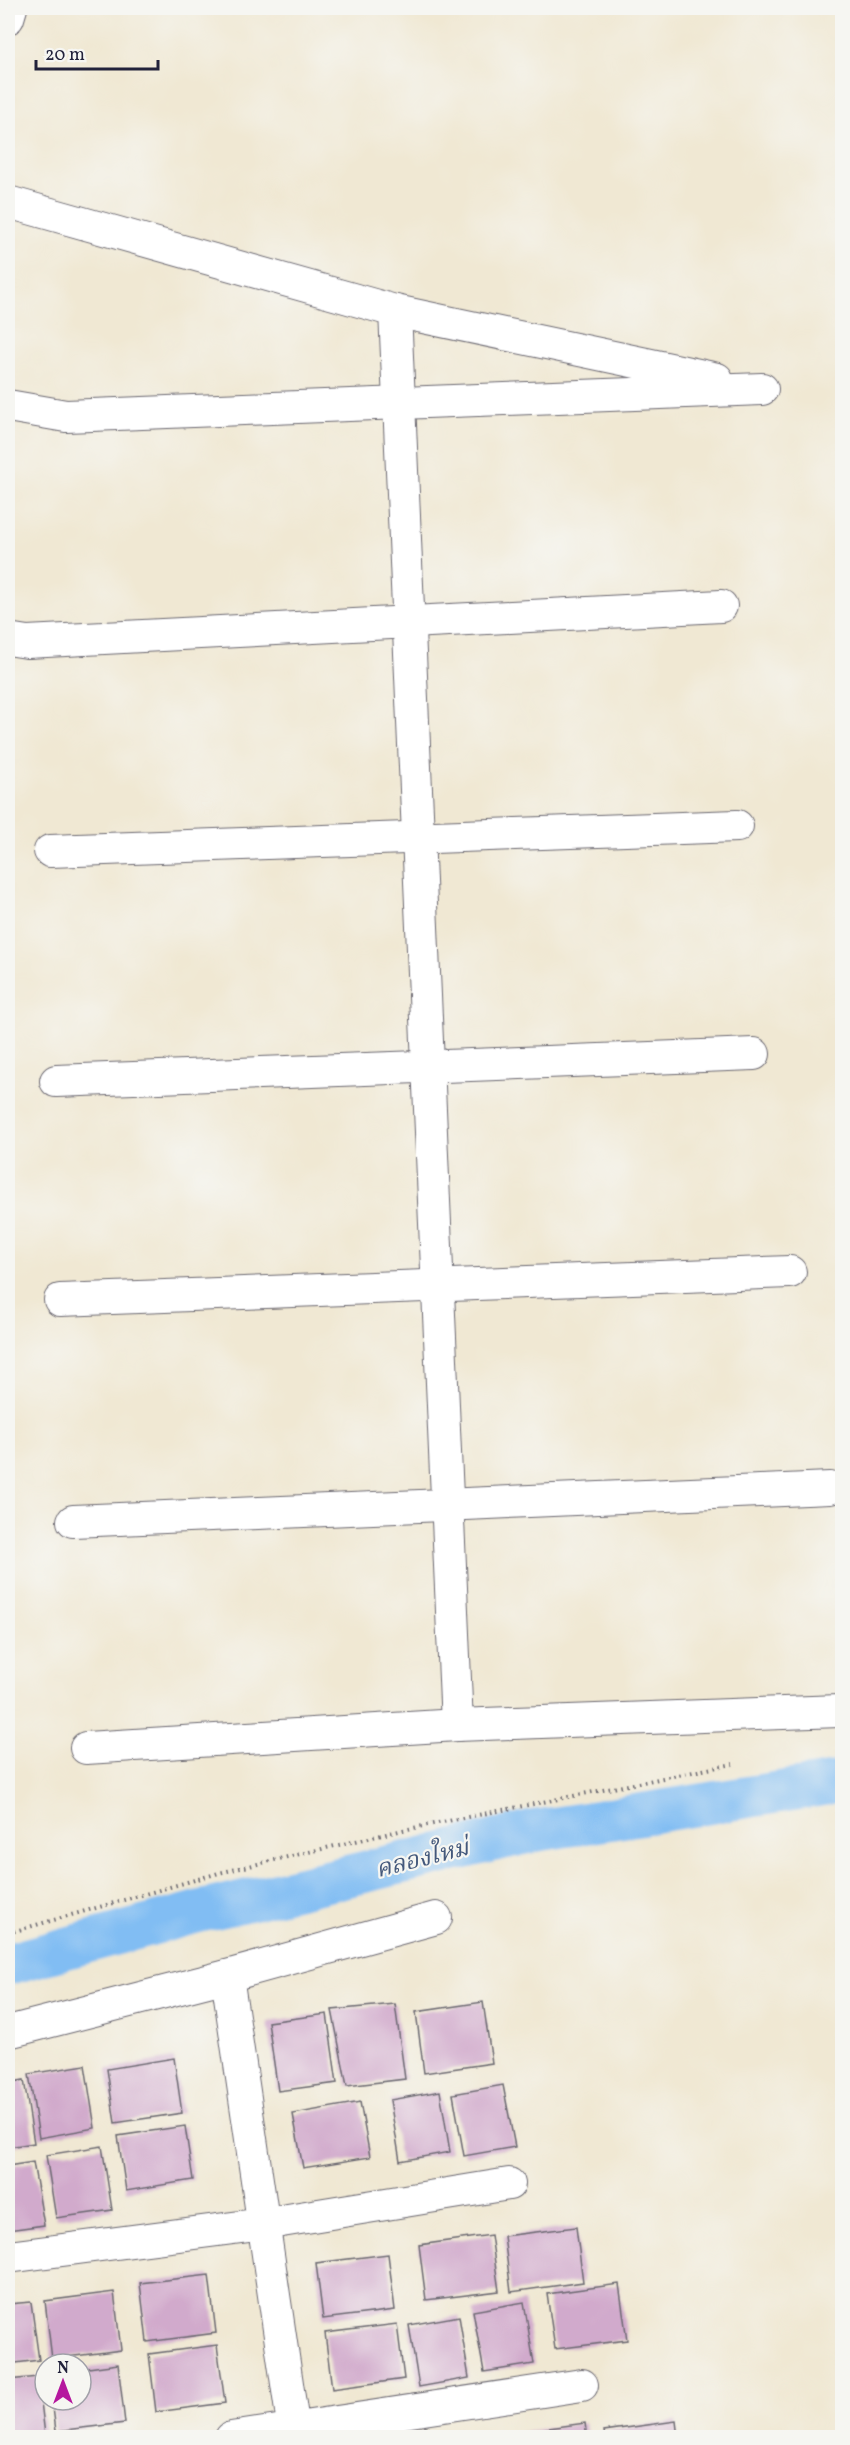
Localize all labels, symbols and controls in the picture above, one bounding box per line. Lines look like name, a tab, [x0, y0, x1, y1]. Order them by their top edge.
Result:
scale bar	[36, 33, 158, 71]
text: 20 m	[45, 43, 85, 68]
water label: คลองใหม่	[372, 1829, 475, 1888]
north arrow	[33, 2352, 93, 2412]
text: N	[57, 2358, 69, 2380]

